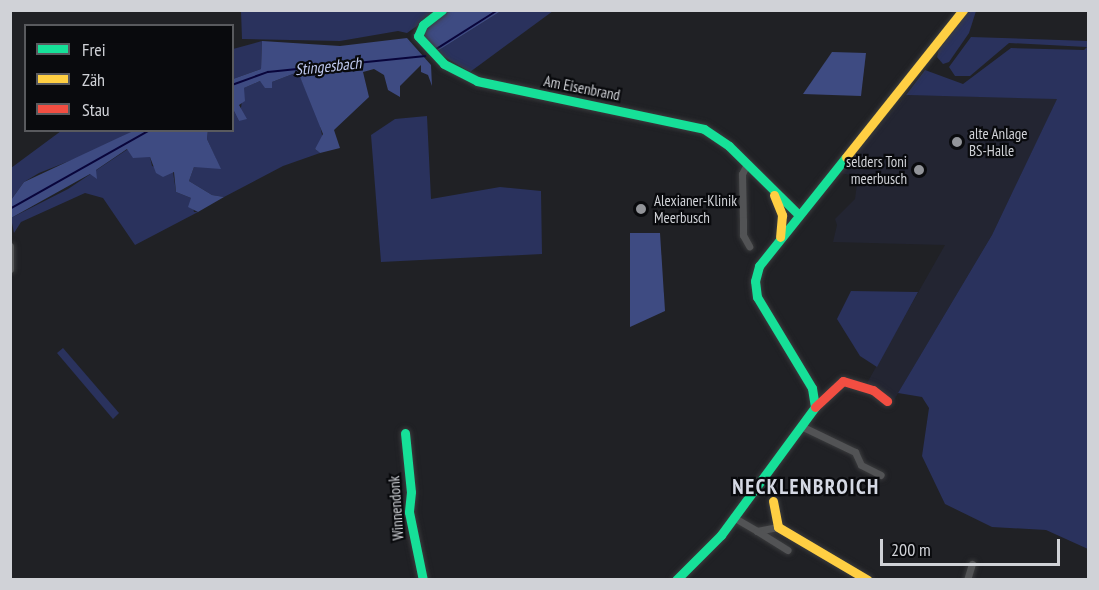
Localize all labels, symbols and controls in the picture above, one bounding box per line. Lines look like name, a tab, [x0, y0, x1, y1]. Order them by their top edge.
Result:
legend	[24, 24, 234, 132]
text: Frei	[82, 38, 106, 61]
water label: Stingesbach	[294, 53, 362, 79]
text: Zäh	[82, 68, 105, 91]
street label: Am Eisenbrand	[542, 72, 622, 104]
text: Stau	[82, 98, 110, 121]
place label: alte Anlage BS-Halle	[969, 124, 1028, 159]
marker: alte Anlage BS-Halle	[950, 135, 964, 149]
place label: selders Toni meerbusch	[846, 152, 907, 187]
marker: selders Toni meerbusch	[912, 163, 926, 177]
place label: Alexianer-Klinik Meerbusch	[654, 191, 737, 226]
marker: Alexianer-Klinik Meerbusch	[632, 200, 650, 218]
district label: NECKLENBROICH	[732, 474, 880, 500]
street label: Winnendonk	[385, 475, 407, 541]
scale bar	[883, 527, 1063, 565]
text: 200 m	[891, 538, 931, 561]

